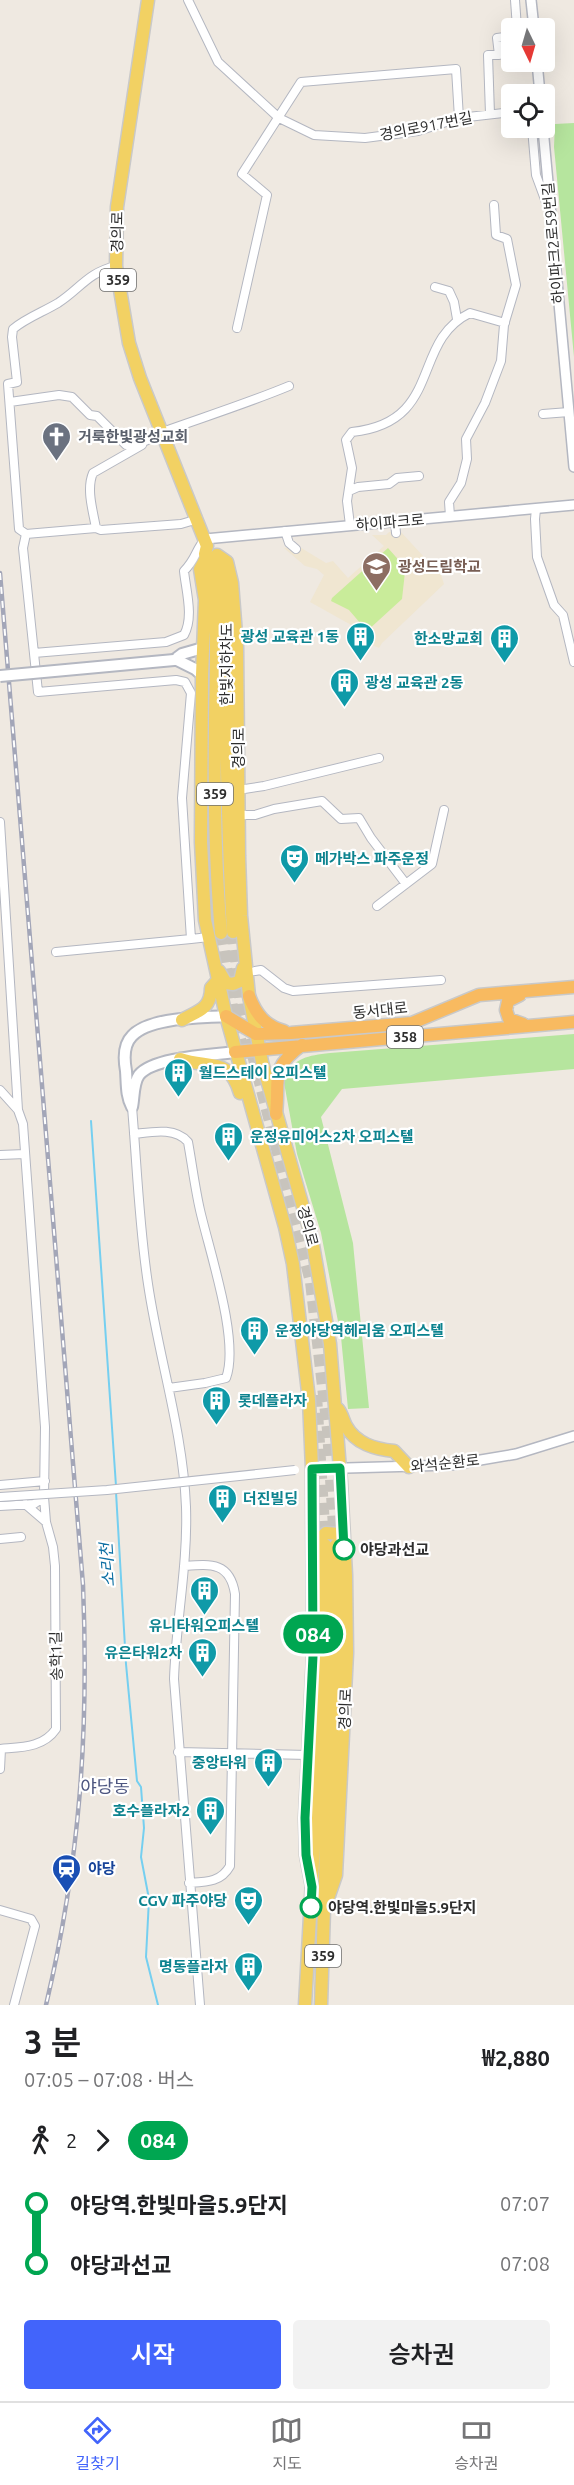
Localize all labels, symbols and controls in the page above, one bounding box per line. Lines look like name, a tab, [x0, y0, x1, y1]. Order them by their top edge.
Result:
north arrow	[501, 18, 555, 72]
map controls	[501, 18, 555, 138]
button: locate	[501, 84, 555, 138]
street label: 경의로917번길	[378, 109, 474, 143]
street label: 하이파크2로59번길	[539, 181, 567, 305]
street label: 경의로	[108, 211, 126, 253]
road number: 359	[100, 269, 136, 291]
church icon: 거룩한빛광성교회	[41, 420, 73, 462]
place label: 거룩한빛광성교회	[78, 428, 188, 445]
street label: 하이파크로	[355, 511, 425, 533]
school or university icon: 광성드림학교	[361, 550, 393, 592]
place label: 광성드림학교	[398, 558, 481, 575]
building icon: 광성 교육관 1동	[344, 620, 376, 662]
building icon: 한소망교회	[488, 622, 520, 664]
street label: 한빛지하차도	[218, 623, 235, 705]
place label: 광성 교육관 1동	[241, 628, 339, 645]
place label: 한소망교회	[414, 630, 483, 647]
building icon: 광성 교육관 2동	[328, 666, 360, 708]
place label: 광성 교육관 2동	[365, 674, 464, 691]
street label: 경의로	[230, 727, 247, 769]
road number: 359	[197, 783, 233, 805]
theatre icon: 메가박스 파주운정	[278, 842, 310, 884]
place label: 메가박스 파주운정	[315, 850, 429, 867]
street label: 동서대로	[352, 999, 408, 1021]
road number: 358	[387, 1026, 423, 1048]
building icon: 월드스테이 오피스텔	[162, 1056, 194, 1098]
place label: 월드스테이 오피스텔	[199, 1064, 327, 1081]
building icon: 운정유미어스2차 오피스텔	[213, 1120, 245, 1162]
place label: 운정유미어스2차 오피스텔	[250, 1128, 414, 1145]
street label: 경의로	[294, 1204, 322, 1248]
building icon: 운정야당역헤리움 오피스텔	[238, 1314, 270, 1356]
place label: 운정야당역헤리움 오피스텔	[275, 1322, 444, 1339]
building icon: 롯데플라자	[201, 1384, 233, 1426]
place label: 롯데플라자	[238, 1392, 307, 1409]
street label: 와석순환로	[410, 1451, 480, 1475]
building icon: 더진빌딩	[206, 1482, 238, 1524]
place label: 더진빌딩	[243, 1490, 298, 1507]
marker: 야당과선교	[333, 1538, 355, 1560]
water label: 소리천	[96, 1540, 118, 1588]
place label: 야당과선교	[360, 1541, 429, 1558]
building icon: 유니타워오피스텔	[188, 1574, 220, 1616]
line badge: 084	[278, 1614, 348, 1654]
place label: 유니타워오피스텔	[149, 1617, 259, 1634]
text: 084	[295, 1622, 331, 1646]
street label: 송학1길	[47, 1631, 65, 1681]
building icon: 유은타워2차	[187, 1636, 219, 1678]
place label: 유은타워2차	[105, 1644, 182, 1661]
street label: 경의로	[336, 1688, 354, 1730]
building icon: 중앙타워	[252, 1746, 284, 1788]
place label: 중앙타워	[192, 1754, 247, 1771]
district label: 야당동	[80, 1776, 130, 1796]
building icon: 호수플라자2	[195, 1794, 227, 1836]
place label: 호수플라자2	[113, 1802, 190, 1819]
station icon: 야당	[51, 1852, 83, 1894]
place label: 야당	[88, 1860, 116, 1877]
theatre icon: CGV 파주야당	[232, 1884, 264, 1926]
place label: CGV 파주야당	[138, 1892, 227, 1909]
marker: 야당역.한빛마을5.9단지	[300, 1896, 322, 1918]
place label: 야당역.한빛마을5.9단지	[328, 1899, 477, 1916]
road number: 359	[305, 1945, 341, 1967]
building icon: 명동플라자	[233, 1950, 265, 1992]
place label: 명동플라자	[159, 1958, 228, 1975]
text: 3 분	[24, 2023, 81, 2060]
text: ₩2,880	[482, 2045, 550, 2070]
text: 07:05 – 07:08 · 버스	[24, 2068, 194, 2091]
icon: walk	[24, 2124, 57, 2157]
icon: forward	[86, 2124, 119, 2157]
text: 084	[140, 2128, 176, 2152]
text: 2	[66, 2129, 77, 2152]
text: 야당역.한빛마을5.9단지	[70, 2192, 288, 2217]
text: 07:07	[500, 2192, 550, 2215]
text: 야당과선교	[70, 2252, 171, 2277]
text: 07:08	[500, 2252, 550, 2275]
button: 시작	[24, 2320, 281, 2389]
button: 승차권	[293, 2320, 550, 2389]
tab: 길찾기	[75, 2414, 120, 2474]
tab: 지도	[270, 2414, 303, 2474]
tab: 승차권	[454, 2414, 499, 2474]

